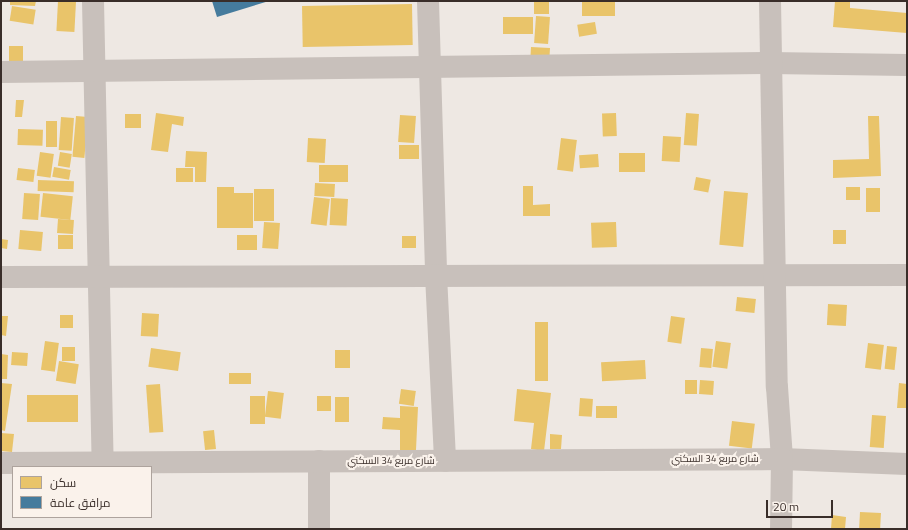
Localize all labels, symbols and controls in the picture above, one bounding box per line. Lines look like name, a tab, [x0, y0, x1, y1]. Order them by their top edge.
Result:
street label: شارع مربع 34 السكني	[671, 453, 759, 465]
street label: شارع مربع 34 السكني	[347, 455, 435, 467]
legend	[12, 466, 152, 518]
text: سكن	[50, 473, 76, 492]
scale bar	[768, 492, 835, 518]
text: مرافق عامة	[50, 493, 110, 512]
text: 20 m	[773, 497, 799, 516]

